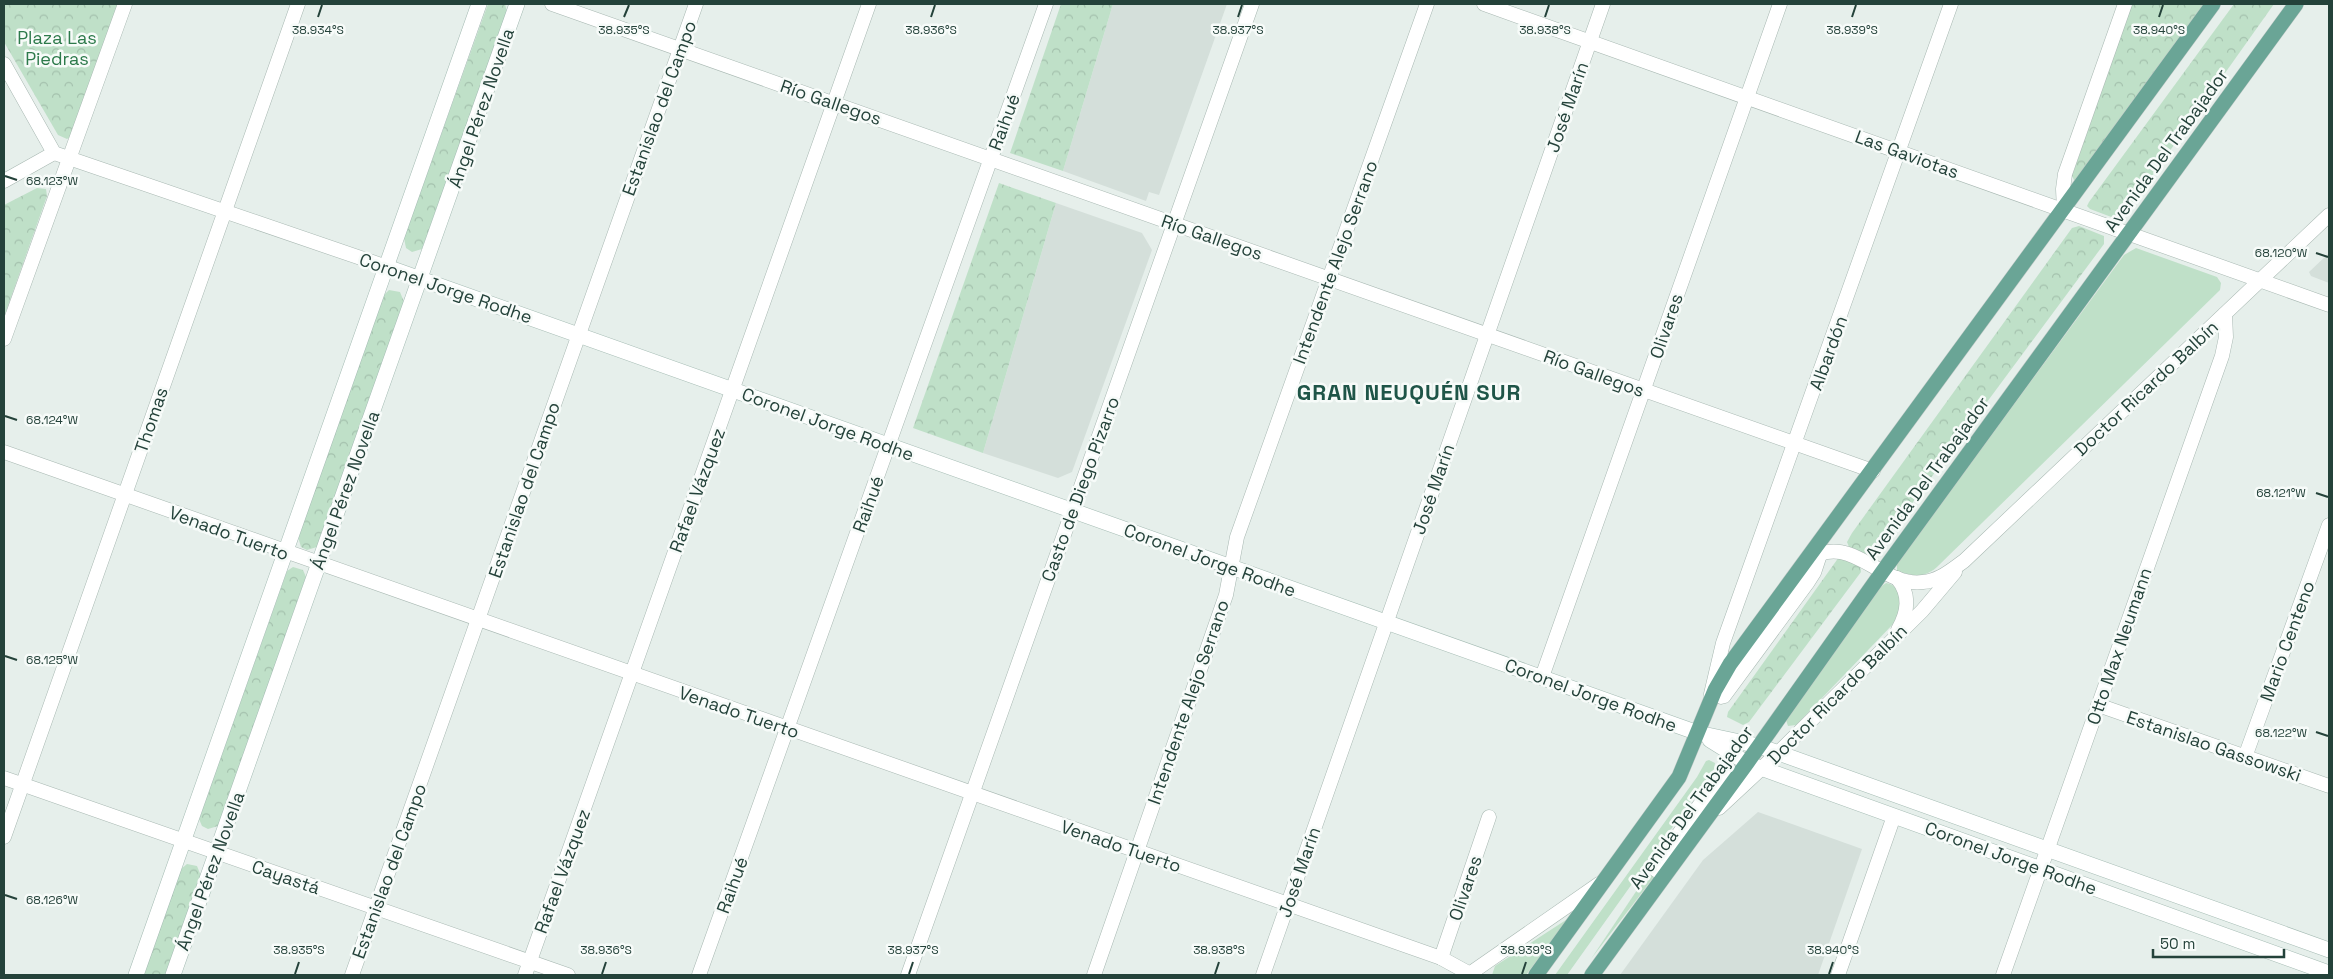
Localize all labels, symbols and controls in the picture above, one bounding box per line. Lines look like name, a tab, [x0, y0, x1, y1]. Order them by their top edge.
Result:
street label: Estanislao del Campo	[617, 17, 701, 199]
text: 38.934°S	[292, 22, 344, 38]
text: 38.935°S	[598, 22, 650, 38]
text: 38.936°S	[905, 22, 957, 38]
text: 38.937°S	[1212, 22, 1264, 38]
text: 38.938°S	[1519, 22, 1571, 38]
text: 38.939°S	[1826, 22, 1878, 38]
text: 38.940°S	[2133, 22, 2185, 38]
street label: Ángel Pérez Novella	[443, 25, 519, 191]
park label: Plaza Las Piedras	[17, 26, 97, 70]
street label: José Marín	[1541, 59, 1593, 155]
street label: Avenida Del Trabajador	[2099, 64, 2233, 236]
street label: Río Gallegos	[777, 74, 885, 130]
street label: Raihué	[983, 90, 1025, 154]
street label: Las Gaviotas	[1852, 125, 1962, 183]
street label: Intendente Alejo Serrano	[1287, 157, 1383, 367]
text: 68.123°W	[26, 173, 78, 189]
street label: Río Gallegos	[1158, 209, 1266, 265]
text: 68.120°W	[2255, 245, 2308, 261]
street label: Coronel Jorge Rodhe	[356, 248, 536, 328]
street label: Olivares	[1644, 290, 1688, 362]
street label: Albardón	[1804, 312, 1852, 394]
street label: Doctor Ricardo Balbín	[2069, 315, 2223, 461]
street label: Río Gallegos	[1541, 344, 1647, 402]
district label: GRAN NEUQUÉN SUR	[1297, 378, 1521, 406]
street label: Coronel Jorge Rodhe	[739, 382, 917, 466]
street label: Thomas	[129, 384, 173, 456]
street label: Avenida Del Trabajador	[1860, 392, 1994, 564]
street label: Casto de Diego Pizarro	[1036, 393, 1124, 585]
street label: Estanislao del Campo	[483, 399, 565, 581]
street label: Ángel Pérez Novella	[306, 407, 384, 573]
text: 68.124°W	[26, 412, 78, 428]
street label: Rafael Vázquez	[664, 425, 730, 555]
street label: José Marín	[1407, 441, 1459, 537]
street label: Raihué	[847, 472, 889, 536]
text: 68.121°W	[2256, 485, 2306, 501]
street label: Venado Tuerto	[166, 501, 292, 565]
street label: Coronel Jorge Rodhe	[1121, 518, 1299, 602]
street label: Otto Max Neumann	[2081, 564, 2157, 728]
street label: Mario Centeno	[2255, 578, 2319, 704]
street label: Intendente Alejo Serrano	[1142, 597, 1234, 807]
street label: Doctor Ricardo Balbín	[1762, 619, 1912, 769]
text: 68.125°W	[26, 652, 78, 668]
street label: Coronel Jorge Rodhe	[1502, 653, 1680, 737]
street label: Venado Tuerto	[676, 681, 802, 743]
street label: Estanislao Gassowski	[2124, 705, 2304, 787]
street label: Avenida Del Trabajador	[1624, 721, 1758, 893]
text: 68.122°W	[2255, 725, 2307, 741]
street label: Estanislao del Campo	[347, 780, 431, 962]
street label: Ángel Pérez Novella	[171, 788, 249, 954]
street label: Rafael Vázquez	[529, 806, 595, 936]
street label: Venado Tuerto	[1058, 815, 1184, 877]
street label: Coronel Jorge Rodhe	[1922, 816, 2100, 900]
street label: José Marín	[1273, 824, 1325, 920]
street label: Olivares	[1443, 852, 1487, 924]
street label: Raihué	[711, 853, 753, 917]
street label: Cayastá	[249, 855, 323, 899]
text: 68.126°W	[26, 892, 79, 908]
scale bar	[2153, 926, 2284, 958]
text: 50 m	[2160, 934, 2195, 953]
text: 38.935°S	[273, 942, 325, 958]
text: 38.936°S	[580, 942, 632, 958]
text: 38.937°S	[887, 942, 939, 958]
text: 38.938°S	[1193, 942, 1245, 958]
text: 38.939°S	[1500, 942, 1552, 958]
text: 38.940°S	[1807, 942, 1859, 958]

